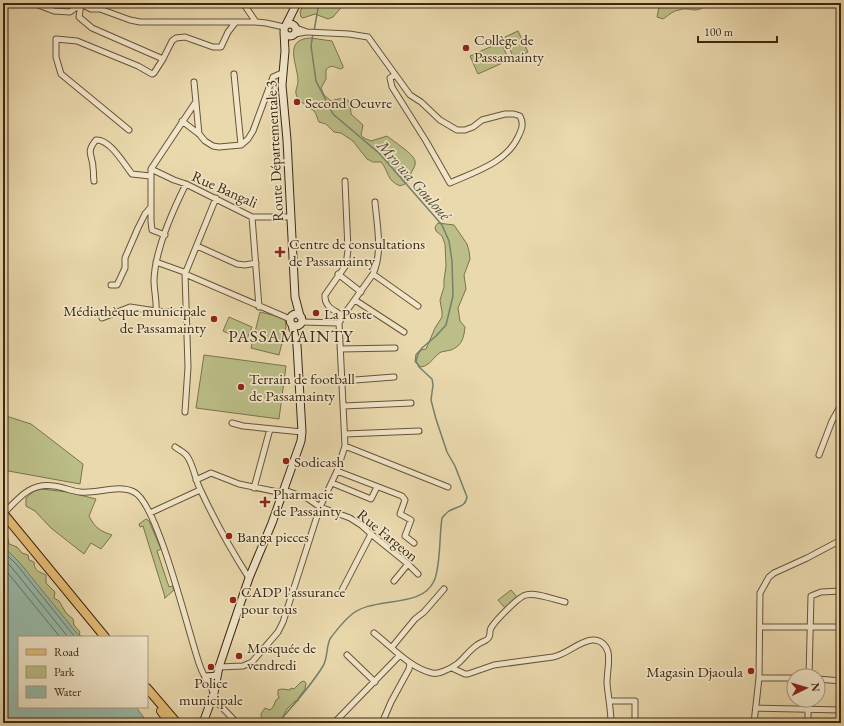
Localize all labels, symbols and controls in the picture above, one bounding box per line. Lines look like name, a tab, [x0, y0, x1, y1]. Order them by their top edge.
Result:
scale bar	[698, 18, 777, 44]
text: 100 m	[704, 24, 734, 40]
place label: Collège de Passamainty	[474, 30, 544, 66]
marker: Collège de Passamainty	[461, 43, 471, 53]
street label: Route Départementale 3	[261, 80, 287, 222]
place label: Second Oeuvre	[305, 93, 392, 112]
marker: Second Oeuvre	[292, 97, 302, 107]
water label: Mro wa Gouloué	[372, 135, 457, 226]
street label: Rue Bangali	[189, 166, 261, 212]
place label: Centre de consultations de Passamainty	[289, 234, 425, 270]
marker: Centre de consultations de Passamainty	[274, 246, 286, 258]
place label: Médiathèque municipale de Passamainty	[63, 301, 206, 337]
place label: La Poste	[324, 304, 372, 323]
marker: La Poste	[311, 308, 321, 318]
marker: Médiathèque municipale de Passamainty	[209, 314, 219, 324]
district label: PASSAMAINTY	[228, 325, 354, 347]
place label: Terrain de football de Passamainty	[249, 369, 355, 405]
marker: Terrain de football de Passamainty	[236, 382, 246, 392]
place label: Sodicash	[294, 452, 344, 471]
marker: Sodicash	[281, 456, 291, 466]
place label: Pharmacie de Passainty	[273, 484, 342, 520]
marker: Pharmacie de Passainty	[260, 497, 270, 507]
street label: Rue Fargeon	[354, 505, 423, 565]
place label: Banga pieces	[237, 527, 309, 546]
marker: Banga pieces	[224, 531, 234, 541]
place label: CADP l'assurance pour tous	[241, 582, 346, 618]
marker: CADP l'assurance pour tous	[228, 595, 238, 605]
legend	[18, 636, 148, 708]
place label: Mosquée de vendredi	[247, 638, 316, 674]
text: Road	[54, 644, 80, 660]
marker: Mosquée de vendredi	[234, 651, 244, 661]
marker: Police municipale	[206, 662, 216, 672]
place label: Magasin Djaoula	[646, 662, 743, 681]
text: Park	[54, 664, 75, 680]
marker: Magasin Djaoula	[746, 666, 756, 676]
north arrow	[786, 668, 826, 708]
place label: Police municipale	[179, 673, 243, 709]
text: N	[809, 682, 823, 692]
text: Water	[54, 684, 81, 700]

